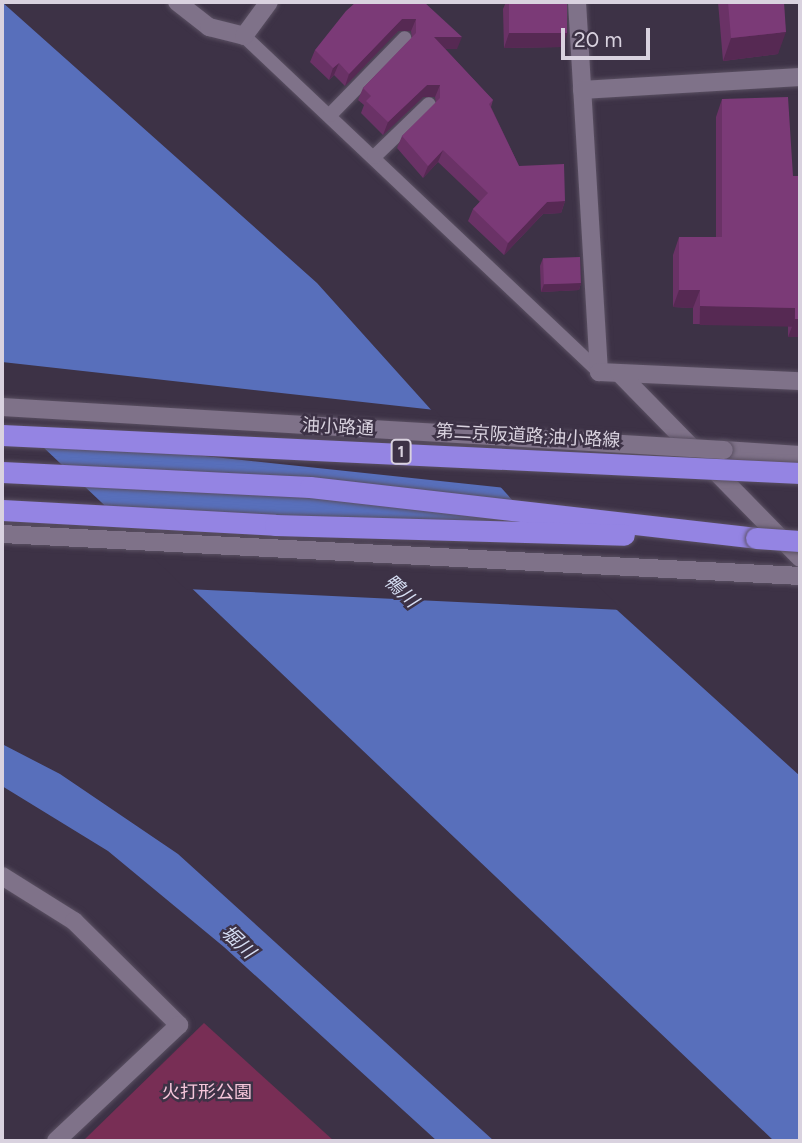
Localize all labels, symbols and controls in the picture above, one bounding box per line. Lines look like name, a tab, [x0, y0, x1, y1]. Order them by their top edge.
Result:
scale bar	[564, 14, 653, 58]
text: 20 m	[574, 27, 622, 52]
street label: 油小路通	[301, 414, 375, 440]
street label: 第二京阪道路;油小路線	[435, 420, 621, 452]
road number: 1	[390, 440, 412, 464]
water label: 鴨川	[379, 570, 423, 612]
water label: 堀川	[216, 921, 260, 963]
park label: 火打形公園	[162, 1081, 252, 1103]

